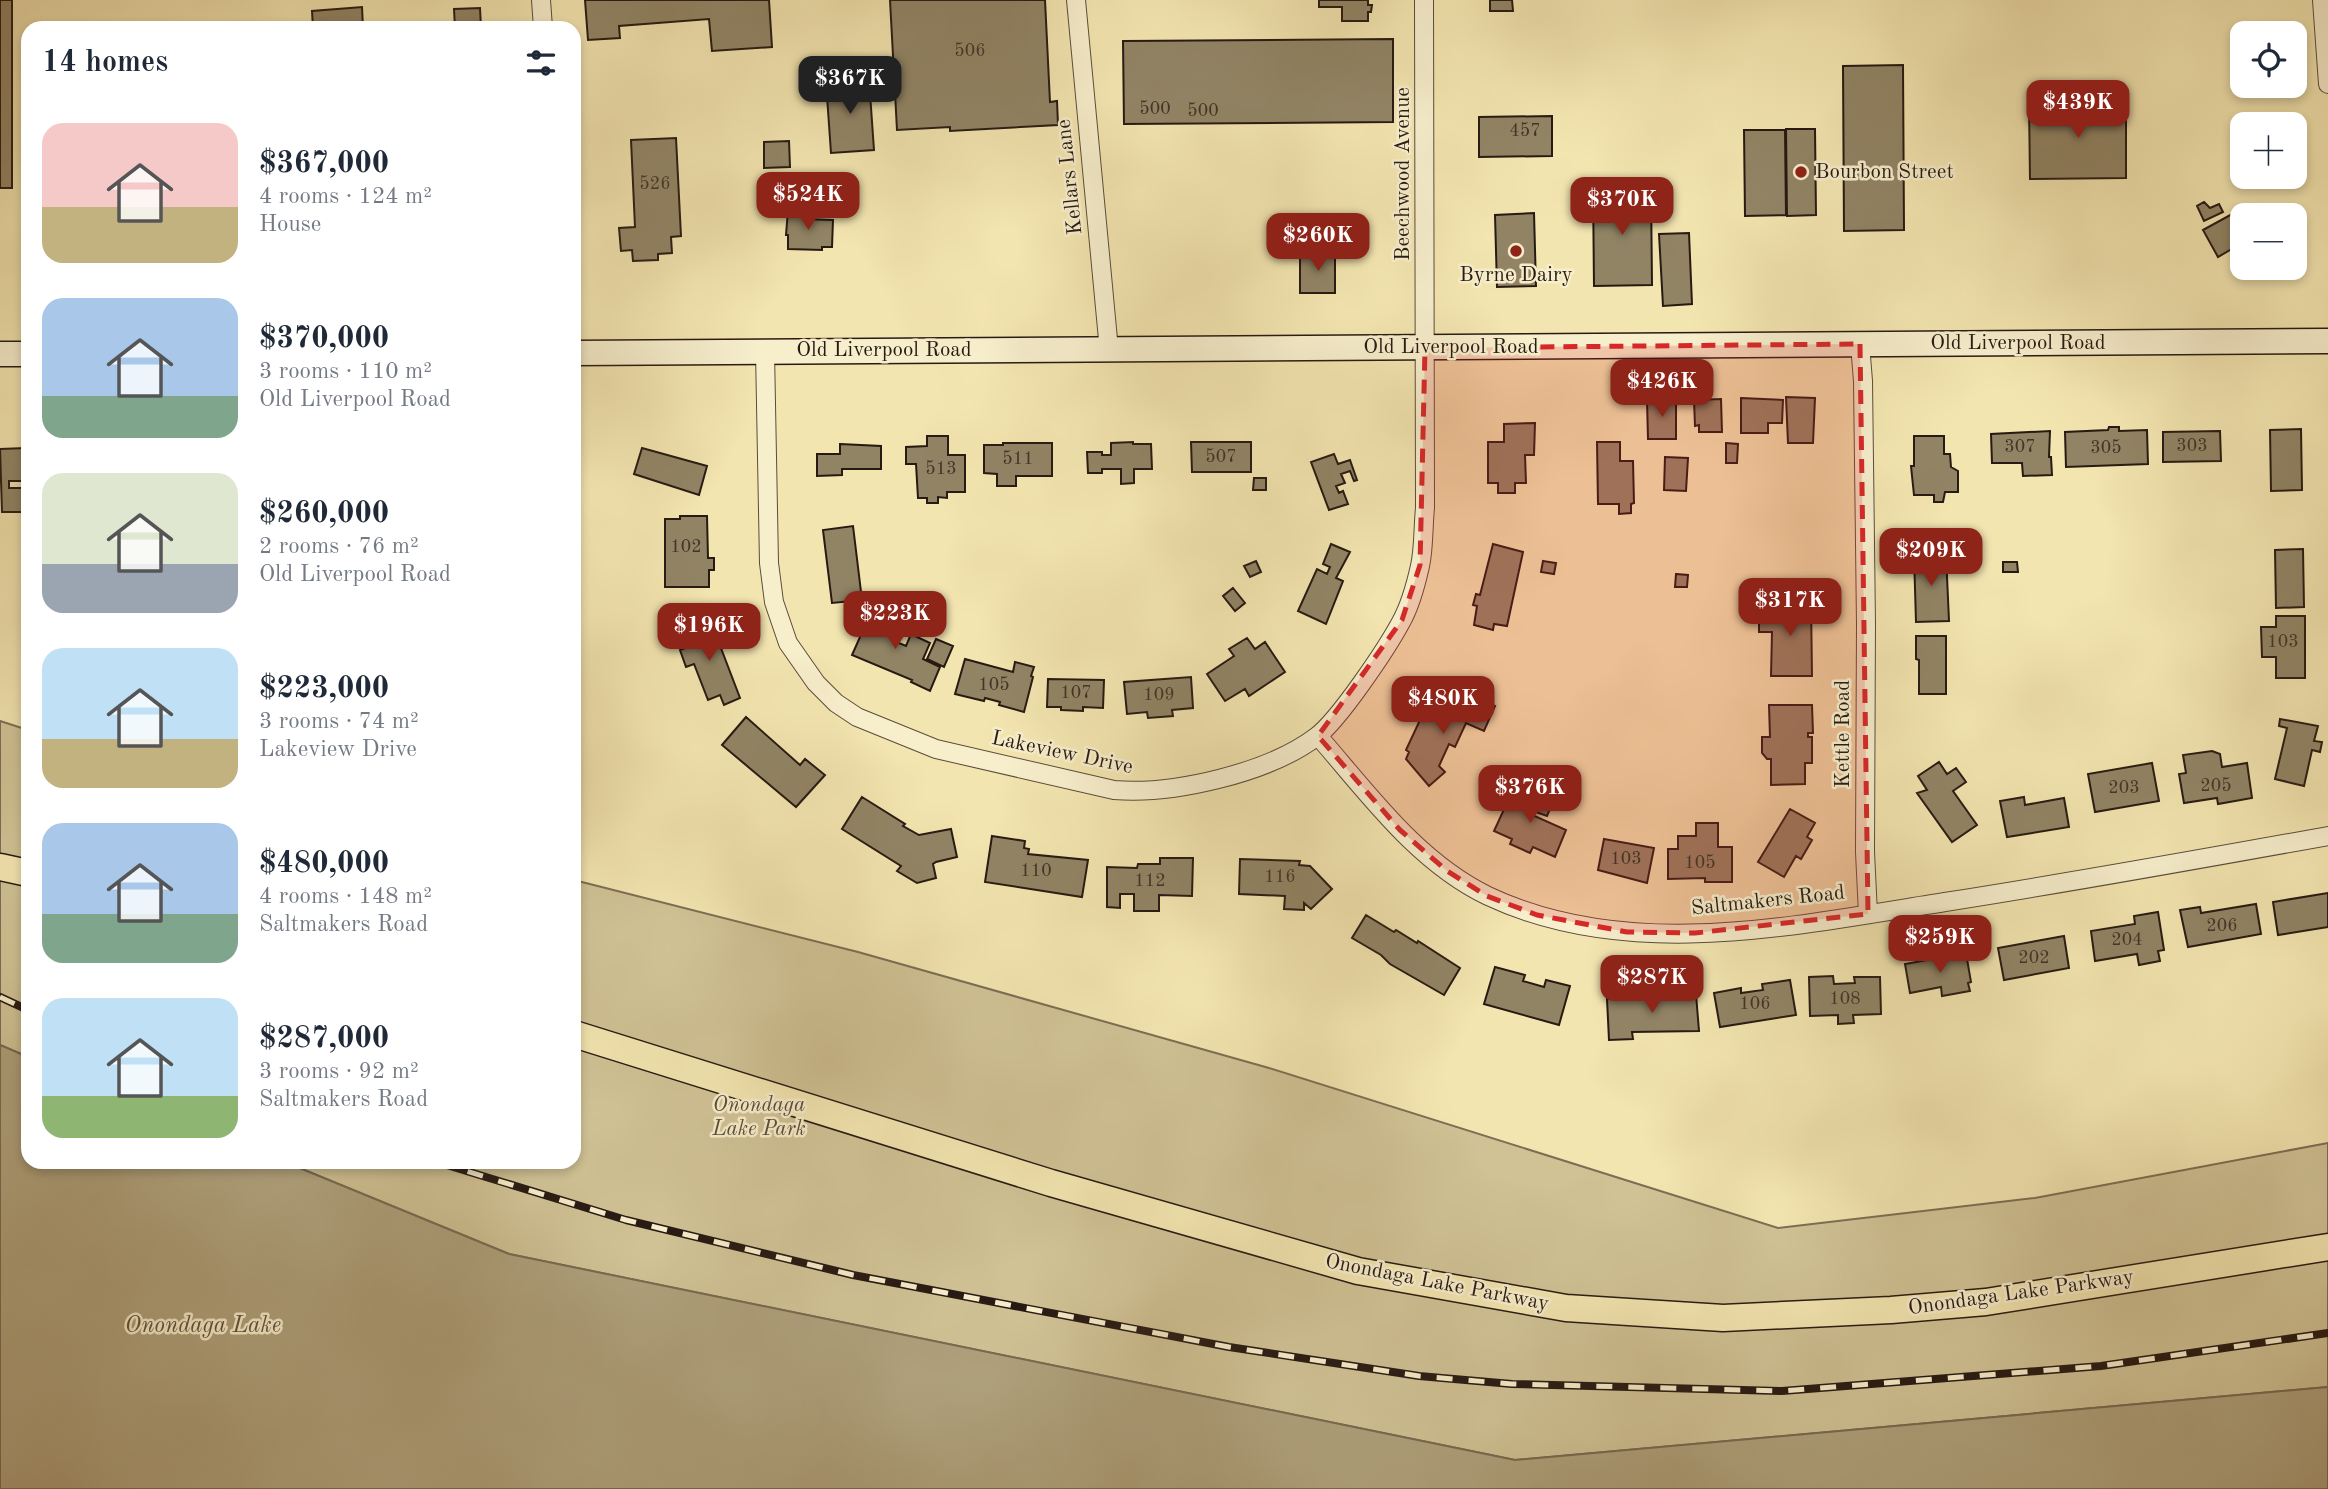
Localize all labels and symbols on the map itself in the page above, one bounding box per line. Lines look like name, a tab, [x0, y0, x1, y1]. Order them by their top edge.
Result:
house number: 506	[954, 42, 986, 60]
pin: $367K	[801, 57, 899, 116]
pin: $439K	[2029, 80, 2127, 140]
street label: Beechwood Avenue	[1393, 87, 1414, 261]
house number: 500	[1139, 100, 1171, 118]
house number: 500	[1187, 102, 1219, 120]
street label: Kellars Lane	[1053, 118, 1087, 236]
house number: 457	[1509, 122, 1541, 140]
place label: Bourbon Street	[1815, 162, 1954, 183]
marker: Bourbon Street	[1793, 164, 1809, 180]
pin: $524K	[759, 173, 857, 232]
house number: 526	[639, 175, 671, 193]
pin: $370K	[1573, 177, 1671, 237]
pin: $260K	[1269, 214, 1367, 273]
marker: Byrne Dairy	[1508, 243, 1524, 259]
place label: Byrne Dairy	[1459, 265, 1573, 286]
street label: Old Liverpool Road	[1930, 333, 2106, 354]
street label: Old Liverpool Road	[1363, 337, 1539, 358]
street label: Old Liverpool Road	[796, 340, 972, 361]
pin: $426K	[1613, 360, 1711, 419]
house number: 303	[2176, 437, 2208, 455]
house number: 307	[2004, 438, 2036, 456]
house number: 305	[2090, 439, 2122, 457]
house number: 507	[1205, 448, 1237, 466]
house number: 511	[1002, 450, 1034, 468]
house number: 513	[925, 460, 957, 478]
pin: $209K	[1882, 528, 1980, 588]
house number: 102	[670, 538, 702, 556]
pin: $317K	[1741, 578, 1839, 638]
pin: $223K	[846, 592, 944, 651]
pin: $196K	[660, 604, 758, 663]
house number: 103	[2267, 633, 2299, 651]
house number: 105	[978, 676, 1010, 694]
pin: $480K	[1394, 676, 1492, 736]
street label: Kettle Road	[1833, 680, 1854, 788]
house number: 107	[1060, 684, 1092, 702]
house number: 109	[1143, 686, 1175, 704]
street label: Lakeview Drive	[989, 728, 1135, 778]
pin: $376K	[1481, 766, 1579, 825]
house number: 205	[2200, 777, 2232, 795]
house number: 203	[2108, 779, 2140, 797]
house number: 103	[1610, 850, 1642, 868]
house number: 105	[1684, 854, 1716, 872]
house number: 110	[1020, 862, 1052, 880]
house number: 116	[1264, 868, 1296, 886]
house number: 112	[1134, 872, 1166, 890]
street label: Saltmakers Road	[1690, 882, 1846, 920]
pin: $259K	[1891, 916, 1989, 975]
house number: 206	[2206, 917, 2238, 935]
house number: 204	[2111, 931, 2143, 949]
house number: 202	[2018, 949, 2050, 967]
pin: $287K	[1603, 956, 1701, 1015]
house number: 108	[1829, 990, 1861, 1008]
house number: 106	[1739, 995, 1771, 1013]
park label: Onondaga Lake Park	[711, 1095, 806, 1140]
street label: Onondaga Lake Parkway	[1323, 1251, 1551, 1315]
street label: Onondaga Lake Parkway	[1907, 1267, 2135, 1319]
water label: Onondaga Lake	[125, 1314, 281, 1338]

